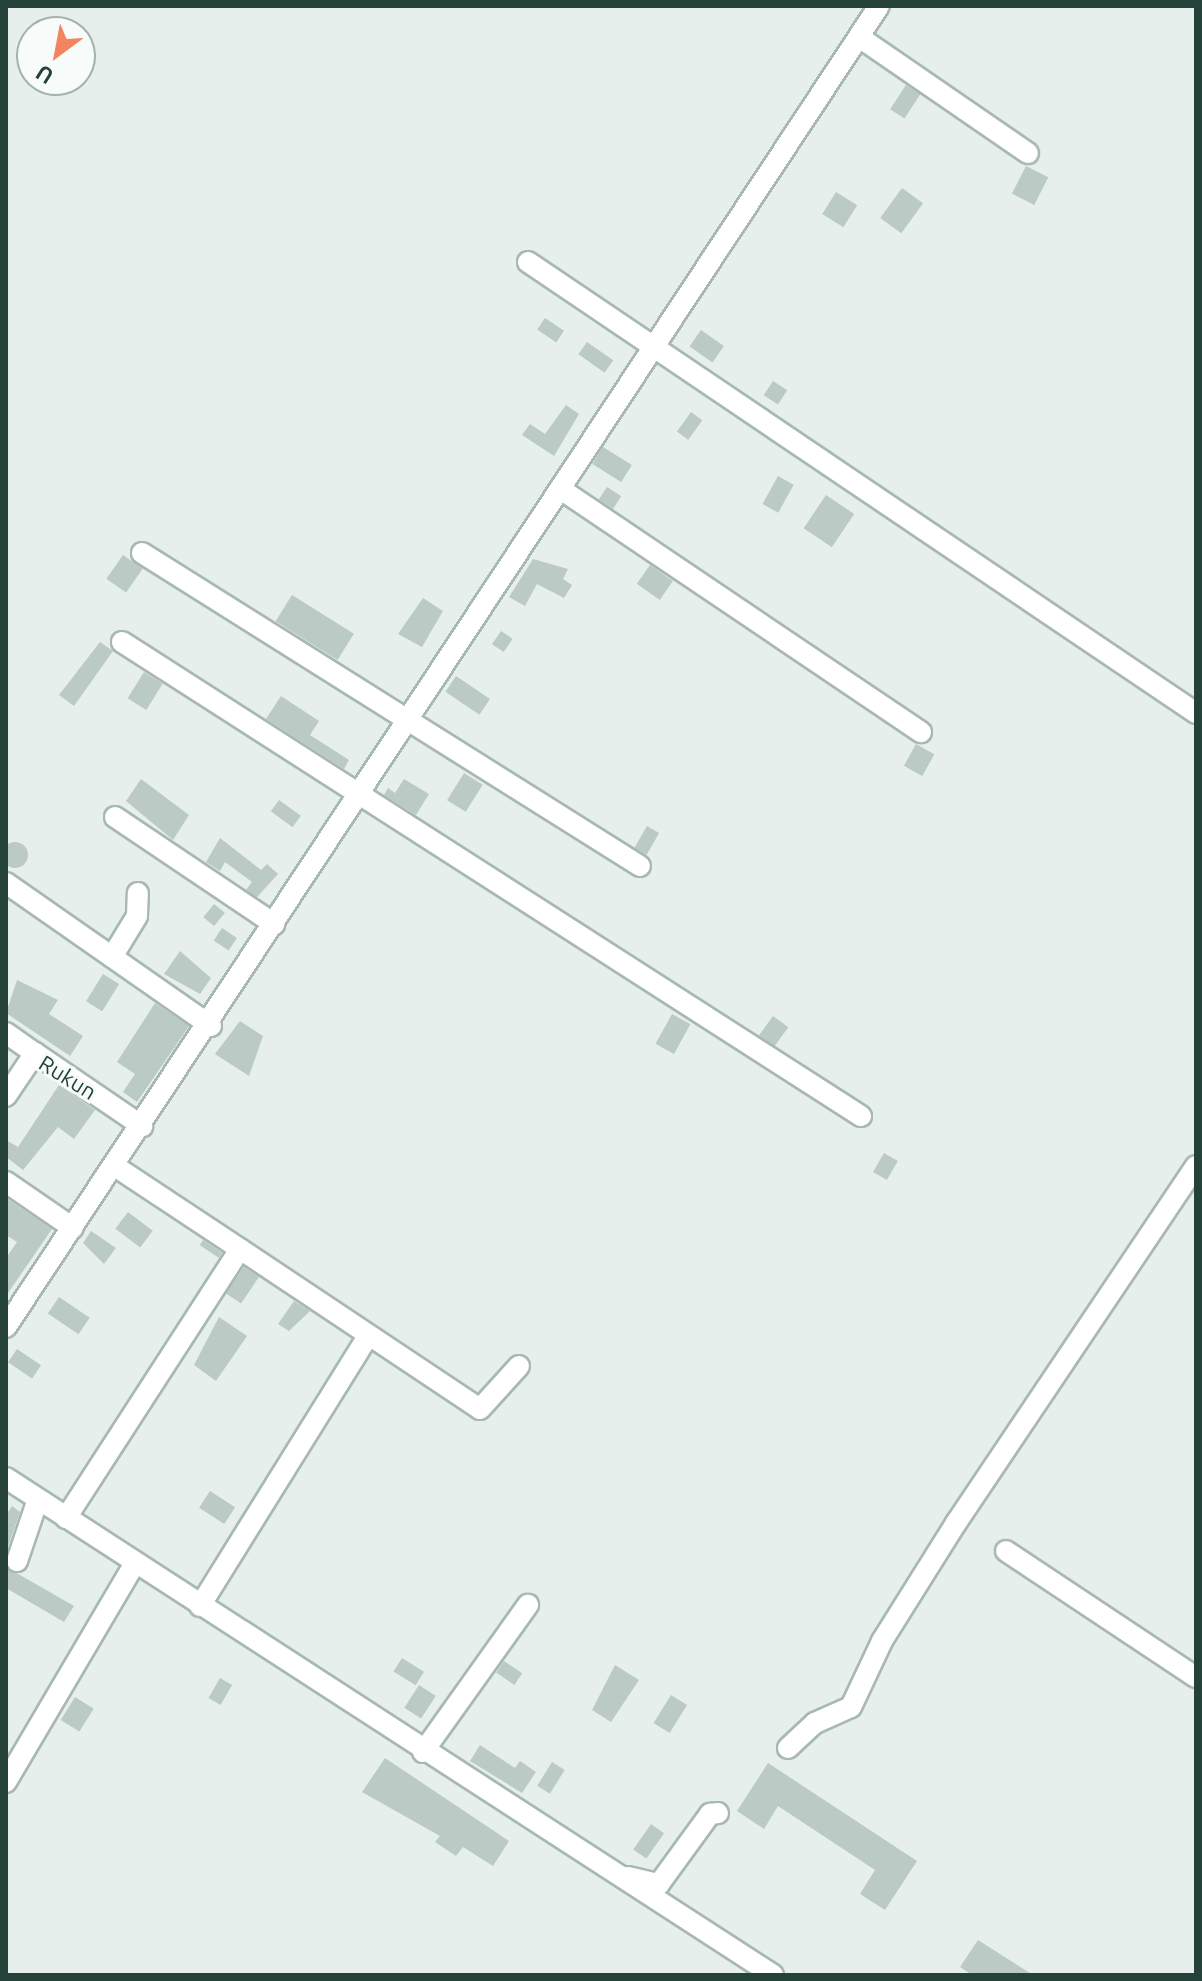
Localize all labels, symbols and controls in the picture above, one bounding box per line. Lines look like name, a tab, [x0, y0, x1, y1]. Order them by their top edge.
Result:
north arrow	[16, 16, 96, 96]
text: U	[31, 60, 57, 90]
street label: Rukun	[35, 1049, 101, 1105]

